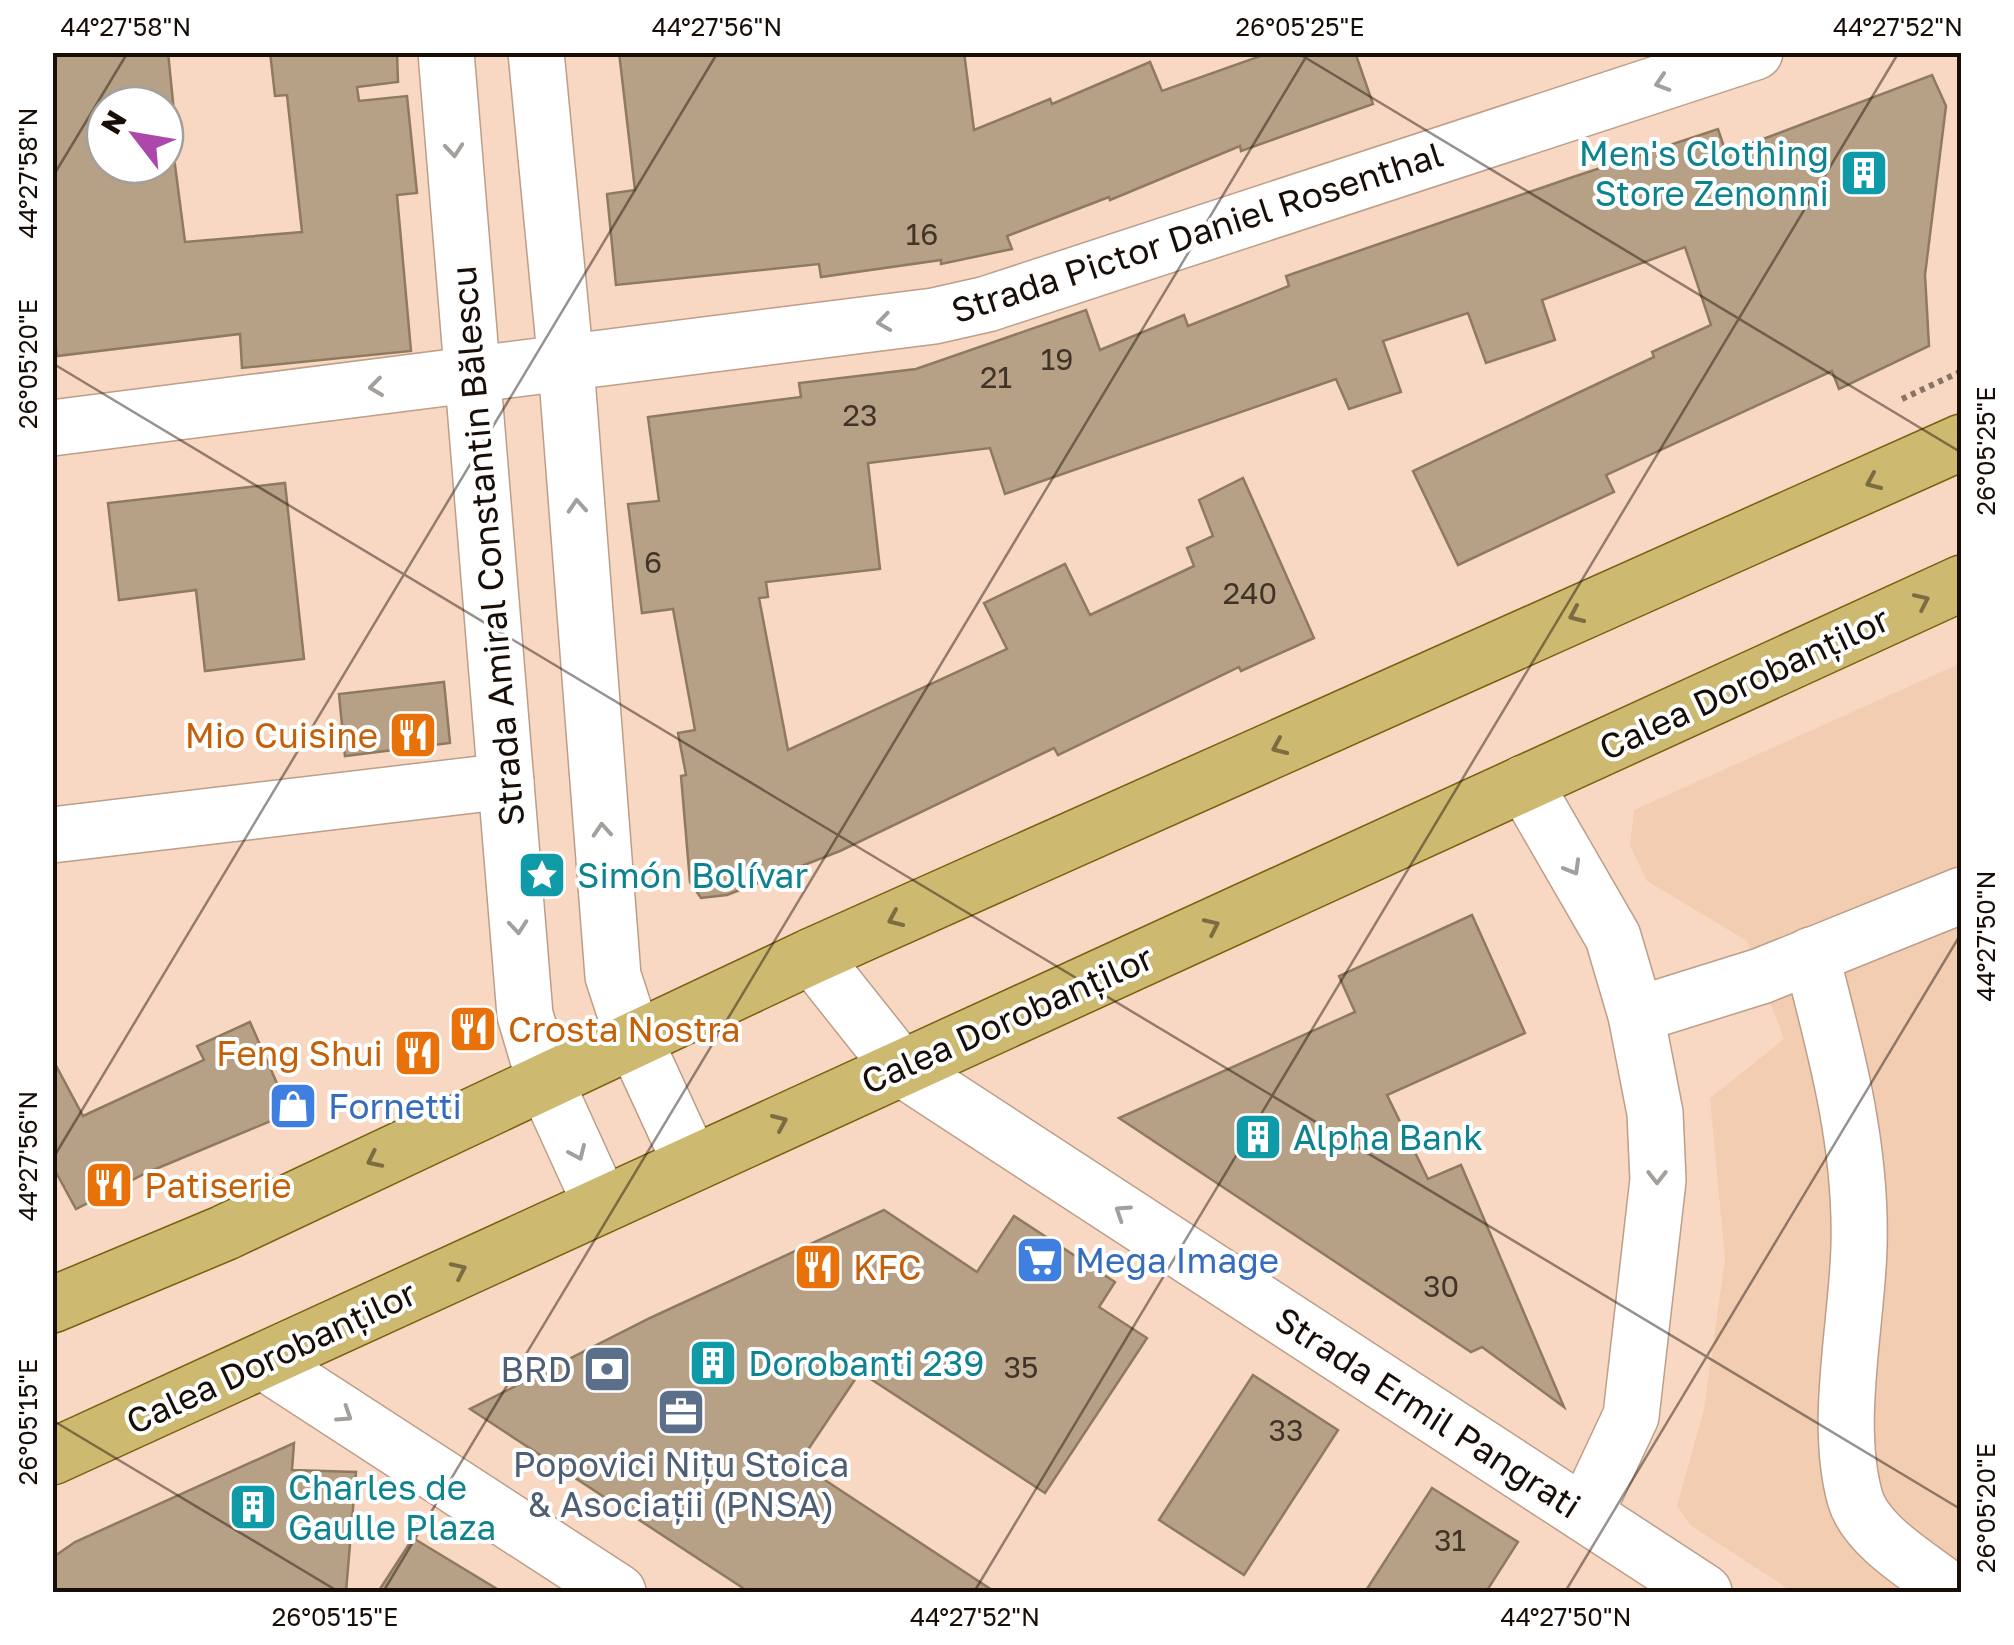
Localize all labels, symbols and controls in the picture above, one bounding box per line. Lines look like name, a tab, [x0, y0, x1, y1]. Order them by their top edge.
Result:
text: 44°27'58"N	[61, 11, 191, 42]
text: 44°27'56"N	[652, 11, 782, 42]
text: 26°05'25"E	[1236, 11, 1364, 42]
text: 44°27'52"N	[1833, 11, 1963, 42]
one-way arrow	[1655, 71, 1672, 91]
north arrow	[85, 85, 185, 185]
text: N	[94, 104, 133, 139]
text: 44°27'58"N	[12, 108, 43, 238]
place label: Men's Clothing Store Zenonni	[1579, 132, 1829, 214]
street label: Strada Pictor Daniel Rosenthal	[946, 133, 1448, 331]
one-way arrow	[443, 142, 465, 158]
building icon: Men's Clothing Store Zenonni	[1838, 147, 1890, 199]
house number: 16	[906, 216, 938, 252]
street label: Strada Amiral Constantin Bălescu	[442, 264, 532, 828]
text: 26°05'20"E	[12, 299, 43, 429]
one-way arrow	[876, 311, 893, 332]
house number: 19	[1041, 341, 1073, 377]
house number: 21	[980, 359, 1012, 395]
one-way arrow	[368, 375, 384, 396]
text: 26°05'25"E	[1970, 387, 2001, 515]
house number: 23	[843, 397, 877, 433]
one-way arrow	[1865, 470, 1883, 490]
one-way arrow	[567, 497, 589, 513]
house number: 6	[644, 544, 662, 580]
house number: 240	[1223, 575, 1277, 611]
one-way arrow	[1912, 594, 1930, 614]
street label: Calea Dorobanților	[1592, 597, 1896, 769]
one-way arrow	[1568, 602, 1586, 622]
restaurant icon: Mio Cuisine	[387, 709, 439, 761]
place label: Mio Cuisine	[185, 714, 378, 756]
one-way arrow	[1271, 735, 1289, 755]
one-way arrow	[592, 822, 614, 838]
place icon: Simón Bolívar	[516, 849, 568, 901]
place label: Simón Bolívar	[577, 854, 808, 896]
one-way arrow	[1561, 857, 1581, 875]
text: 44°27'50"N	[1970, 870, 2001, 1002]
one-way arrow	[887, 907, 905, 927]
one-way arrow	[1202, 918, 1220, 938]
one-way arrow	[507, 919, 529, 935]
street label: Calea Dorobanților	[855, 936, 1159, 1102]
restaurant icon: Crosta Nostra	[447, 1003, 499, 1055]
place label: Crosta Nostra	[508, 1008, 740, 1050]
restaurant icon: Feng Shui	[392, 1027, 444, 1079]
place label: Feng Shui	[216, 1032, 383, 1074]
shop icon: Fornetti	[267, 1080, 319, 1132]
place label: Fornetti	[328, 1085, 462, 1127]
text: 44°27'56"N	[12, 1091, 43, 1221]
building icon: Alpha Bank	[1232, 1111, 1284, 1163]
one-way arrow	[770, 1115, 788, 1135]
place label: Alpha Bank	[1293, 1116, 1483, 1158]
one-way arrow	[565, 1143, 585, 1161]
one-way arrow	[367, 1148, 385, 1167]
restaurant icon: Patiserie	[83, 1159, 135, 1211]
place label: Patiserie	[144, 1164, 292, 1206]
one-way arrow	[1646, 1170, 1668, 1186]
one-way arrow	[1115, 1206, 1133, 1225]
supermarket icon: Mega Image	[1014, 1234, 1066, 1286]
place label: Mega Image	[1075, 1239, 1279, 1281]
restaurant icon: KFC	[792, 1241, 844, 1293]
place label: KFC	[853, 1246, 922, 1288]
one-way arrow	[449, 1262, 467, 1282]
house number: 30	[1423, 1268, 1459, 1304]
street label: Calea Dorobanților	[119, 1271, 423, 1443]
street label: Strada Ermil Pangrati	[1267, 1298, 1589, 1526]
building icon: Dorobanti 239	[687, 1337, 739, 1389]
place label: Dorobanti 239	[748, 1342, 984, 1384]
bank icon: BRD	[581, 1343, 633, 1395]
place label: BRD	[500, 1348, 572, 1390]
house number: 35	[1004, 1349, 1038, 1385]
text: 26°05'15"E	[12, 1359, 43, 1485]
office icon: Popovici Nițu Stoica & Asociații (PNSA)	[655, 1386, 707, 1438]
one-way arrow	[335, 1403, 353, 1422]
house number: 33	[1268, 1412, 1304, 1448]
place label: Popovici Nițu Stoica & Asociații (PNSA)	[513, 1443, 849, 1525]
text: 26°05'20"E	[1970, 1443, 2001, 1573]
place label: Charles de Gaulle Plaza	[288, 1466, 496, 1548]
building icon: Charles de Gaulle Plaza	[227, 1481, 279, 1533]
house number: 31	[1434, 1522, 1466, 1558]
text: 26°05'15"E	[272, 1601, 398, 1632]
text: 44°27'52"N	[910, 1601, 1040, 1632]
text: 44°27'50"N	[1500, 1601, 1632, 1632]

